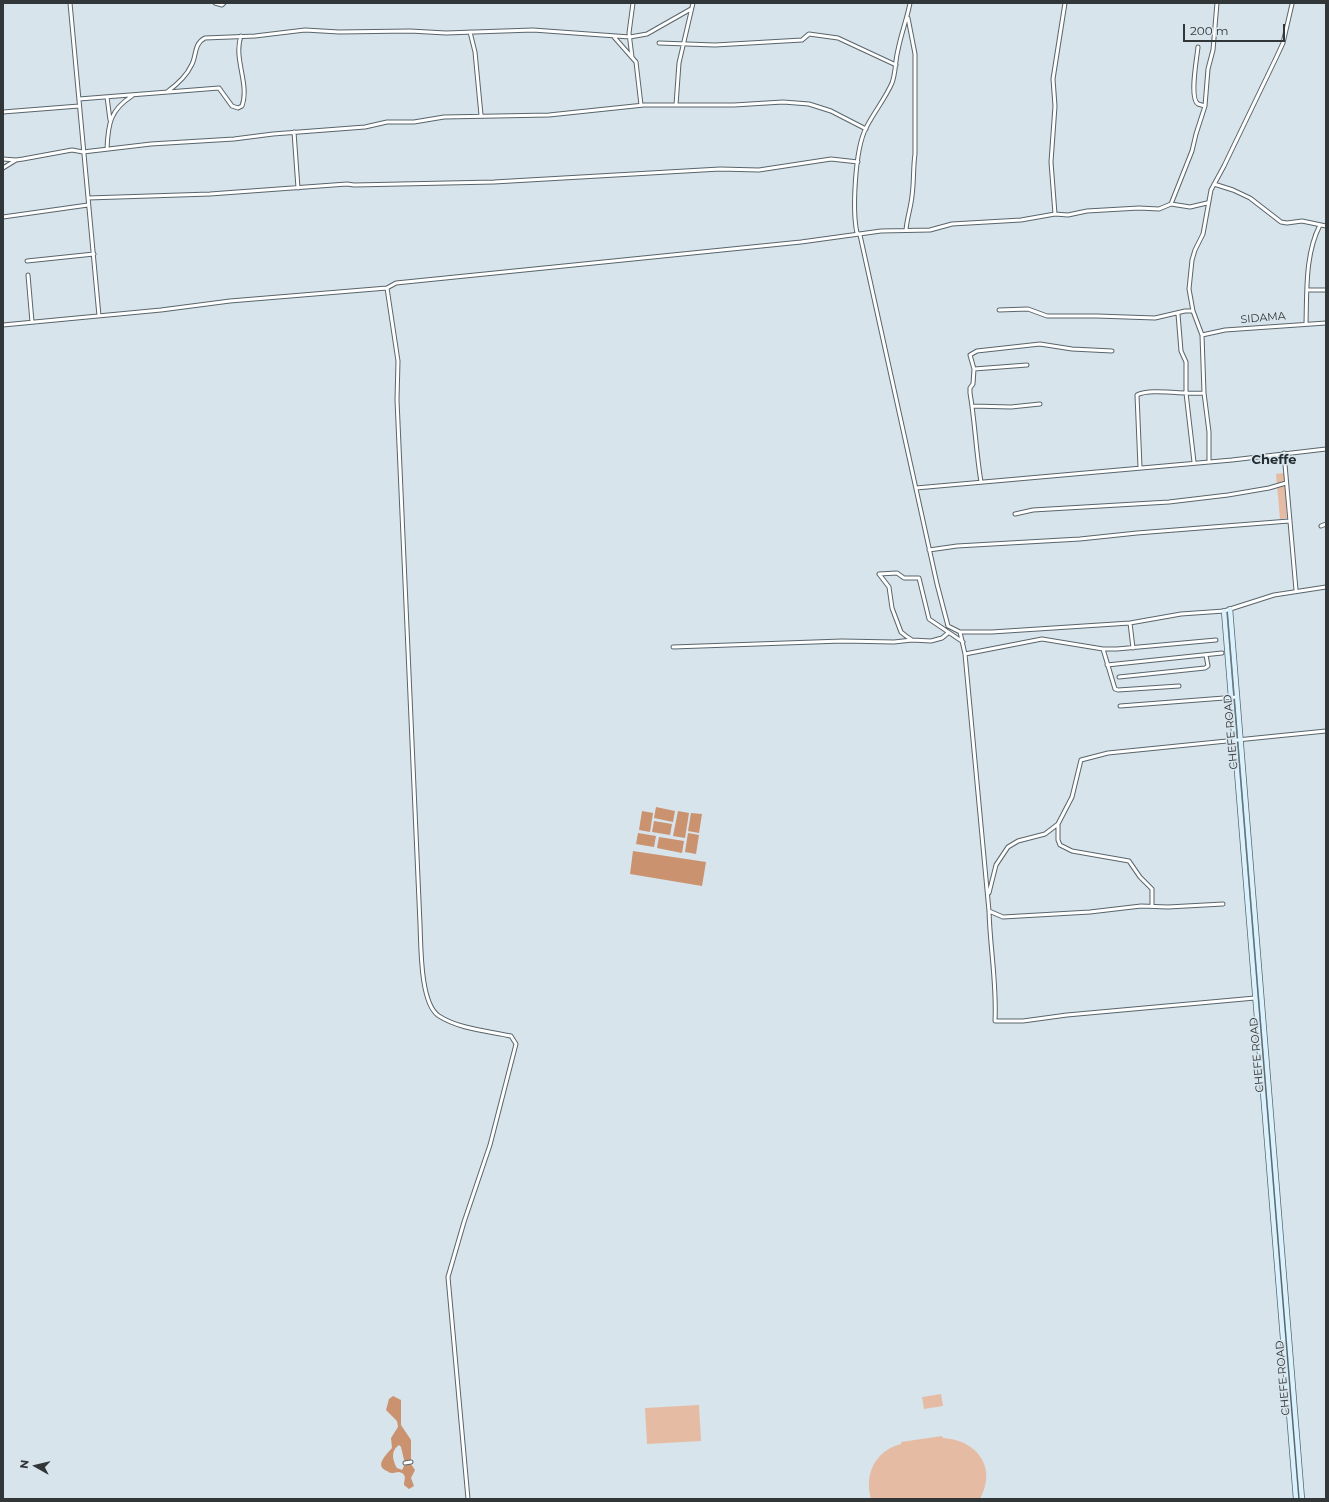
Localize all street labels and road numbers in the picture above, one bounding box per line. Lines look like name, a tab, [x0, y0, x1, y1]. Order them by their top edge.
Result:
street label: SIDAMA	[1240, 309, 1286, 327]
street label: CHEFE ROAD	[1221, 694, 1241, 770]
street label: CHEFE ROAD	[1247, 1017, 1267, 1093]
street label: CHEFE ROAD	[1273, 1340, 1293, 1416]

